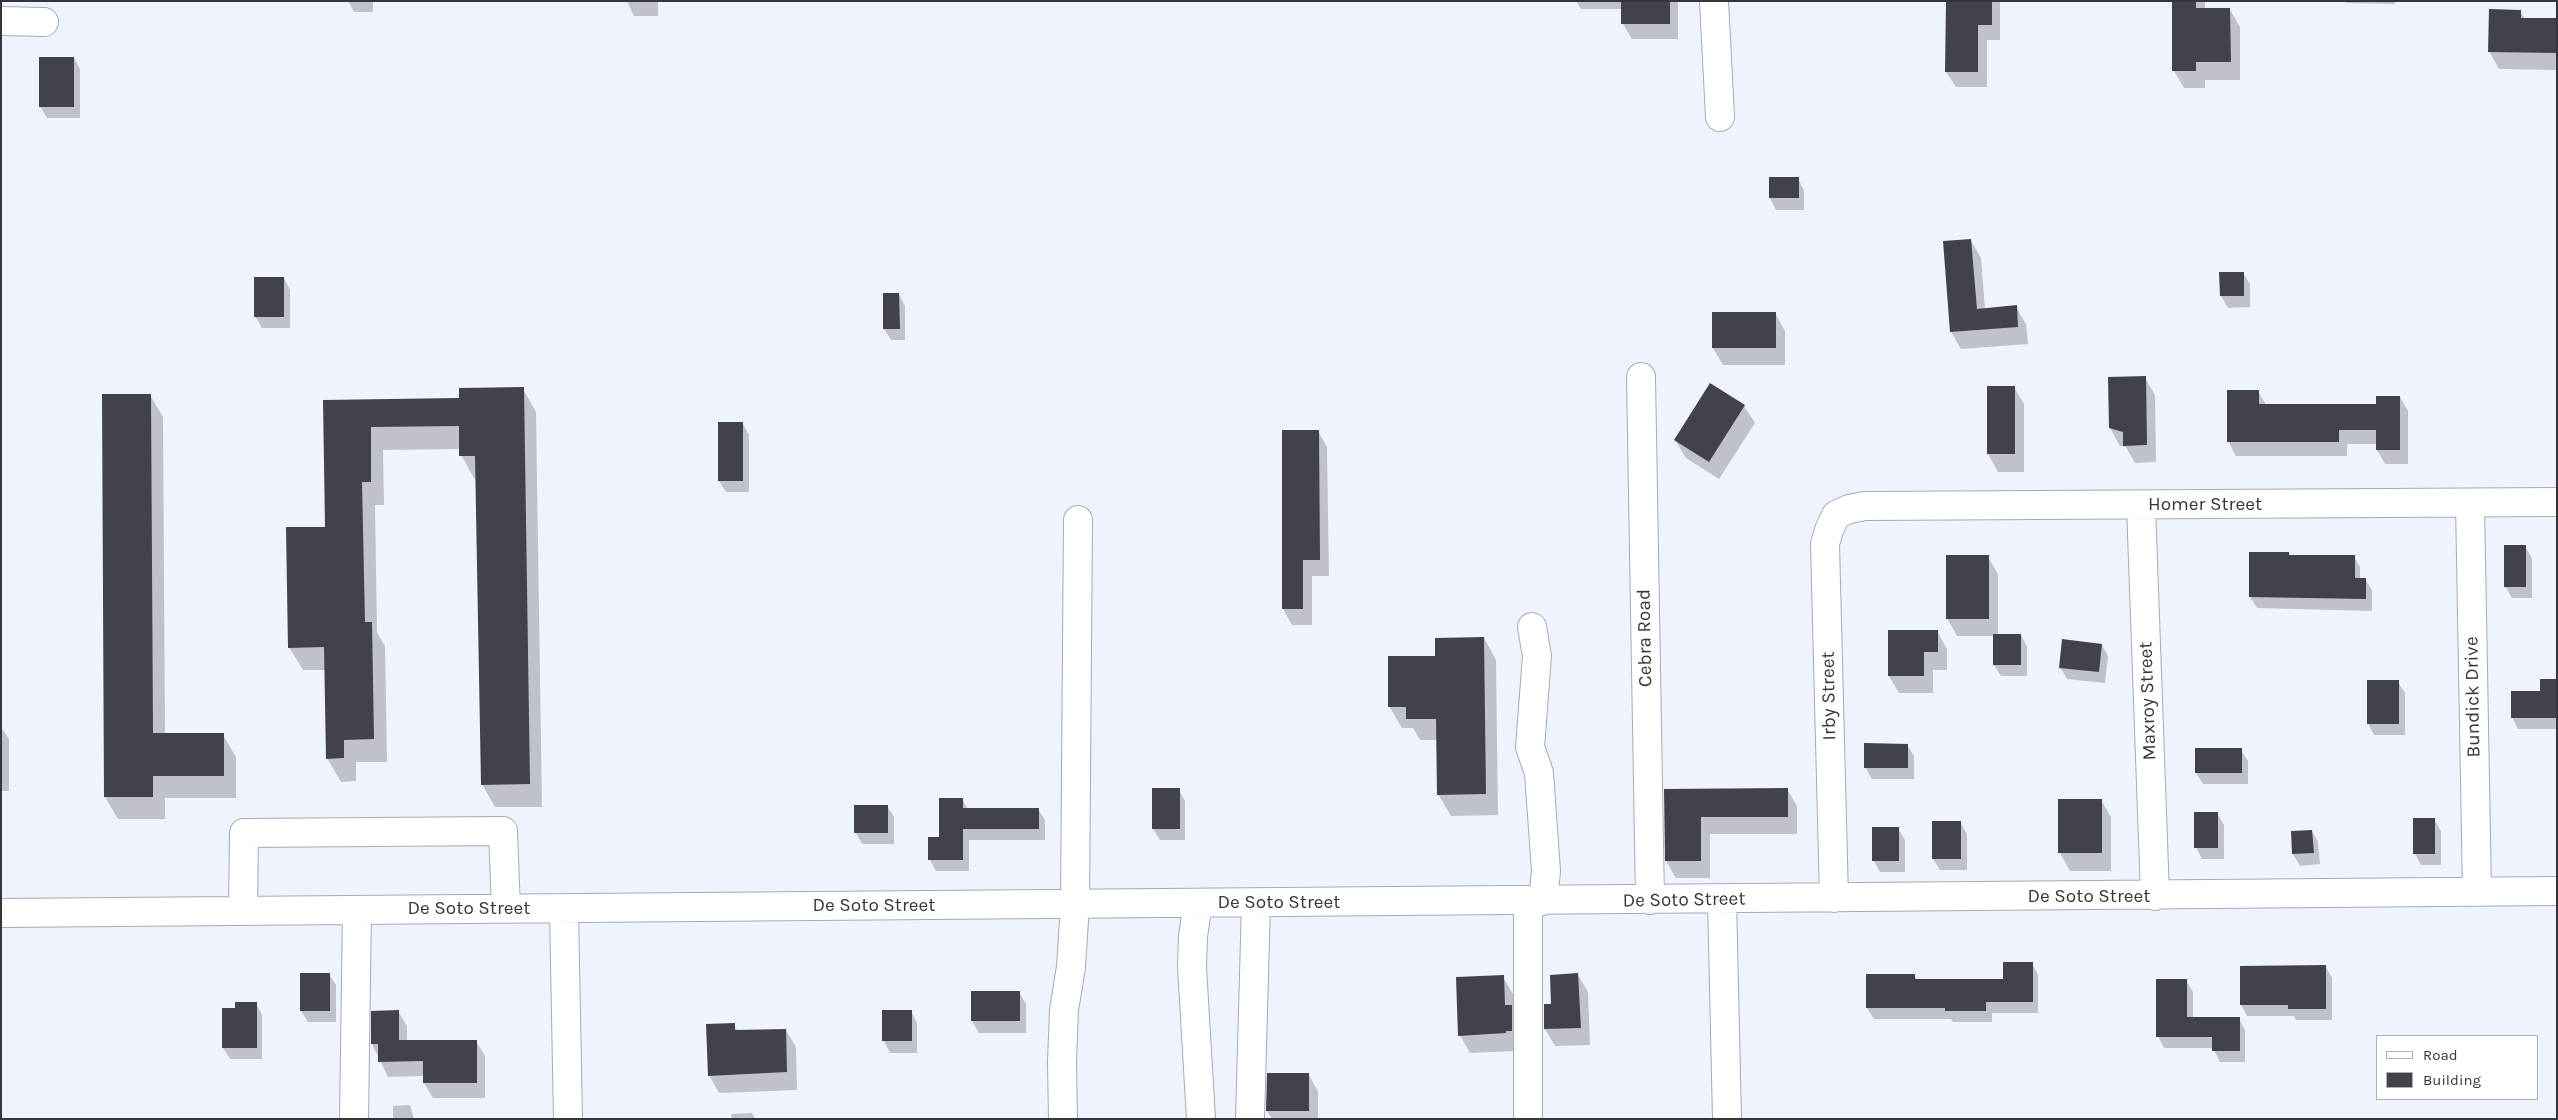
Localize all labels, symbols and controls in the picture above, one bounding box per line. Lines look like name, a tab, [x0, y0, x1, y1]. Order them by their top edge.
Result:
street label: Homer Street	[2148, 494, 2262, 516]
street label: Cebra Road	[1633, 589, 1657, 687]
street label: Bundick Drive	[2461, 636, 2485, 758]
street label: Maxroy Street	[2135, 641, 2161, 761]
street label: Irby Street	[1817, 651, 1841, 741]
street label: De Soto Street	[2028, 886, 2150, 908]
street label: De Soto Street	[1622, 888, 1746, 912]
street label: De Soto Street	[1218, 892, 1340, 914]
street label: De Soto Street	[813, 895, 935, 917]
street label: De Soto Street	[408, 898, 530, 920]
legend	[2376, 1035, 2538, 1100]
text: Road	[2423, 1046, 2458, 1064]
text: Building	[2423, 1071, 2481, 1089]

